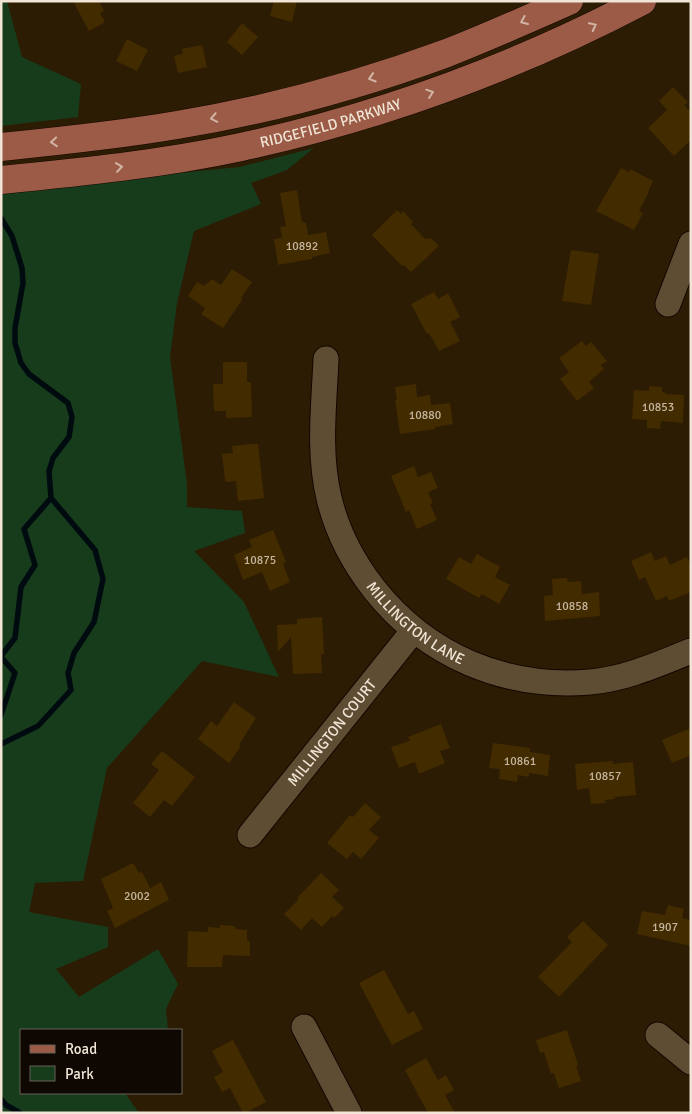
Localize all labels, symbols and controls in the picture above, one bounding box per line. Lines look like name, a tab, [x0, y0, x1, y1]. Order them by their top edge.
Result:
one-way arrow	[520, 14, 529, 25]
one-way arrow	[588, 22, 597, 32]
one-way arrow	[368, 72, 376, 82]
one-way arrow	[425, 89, 434, 99]
street label: RIDGEFIELD PARKWAY	[258, 95, 404, 151]
one-way arrow	[210, 112, 219, 123]
one-way arrow	[49, 136, 57, 147]
one-way arrow	[116, 162, 124, 173]
house number: 10892	[286, 239, 318, 254]
house number: 10853	[642, 400, 674, 415]
house number: 10880	[409, 408, 441, 423]
house number: 10875	[244, 553, 276, 568]
street label: MILLINGTON LANE	[363, 578, 467, 668]
house number: 10858	[556, 599, 588, 614]
street label: MILLINGTON COURT	[284, 675, 380, 790]
house number: 10861	[504, 754, 536, 769]
house number: 10857	[589, 769, 621, 784]
house number: 2002	[124, 889, 150, 904]
house number: 1907	[652, 920, 678, 935]
legend	[20, 1029, 182, 1094]
text: Road	[65, 1040, 97, 1058]
text: Park	[65, 1065, 94, 1083]

